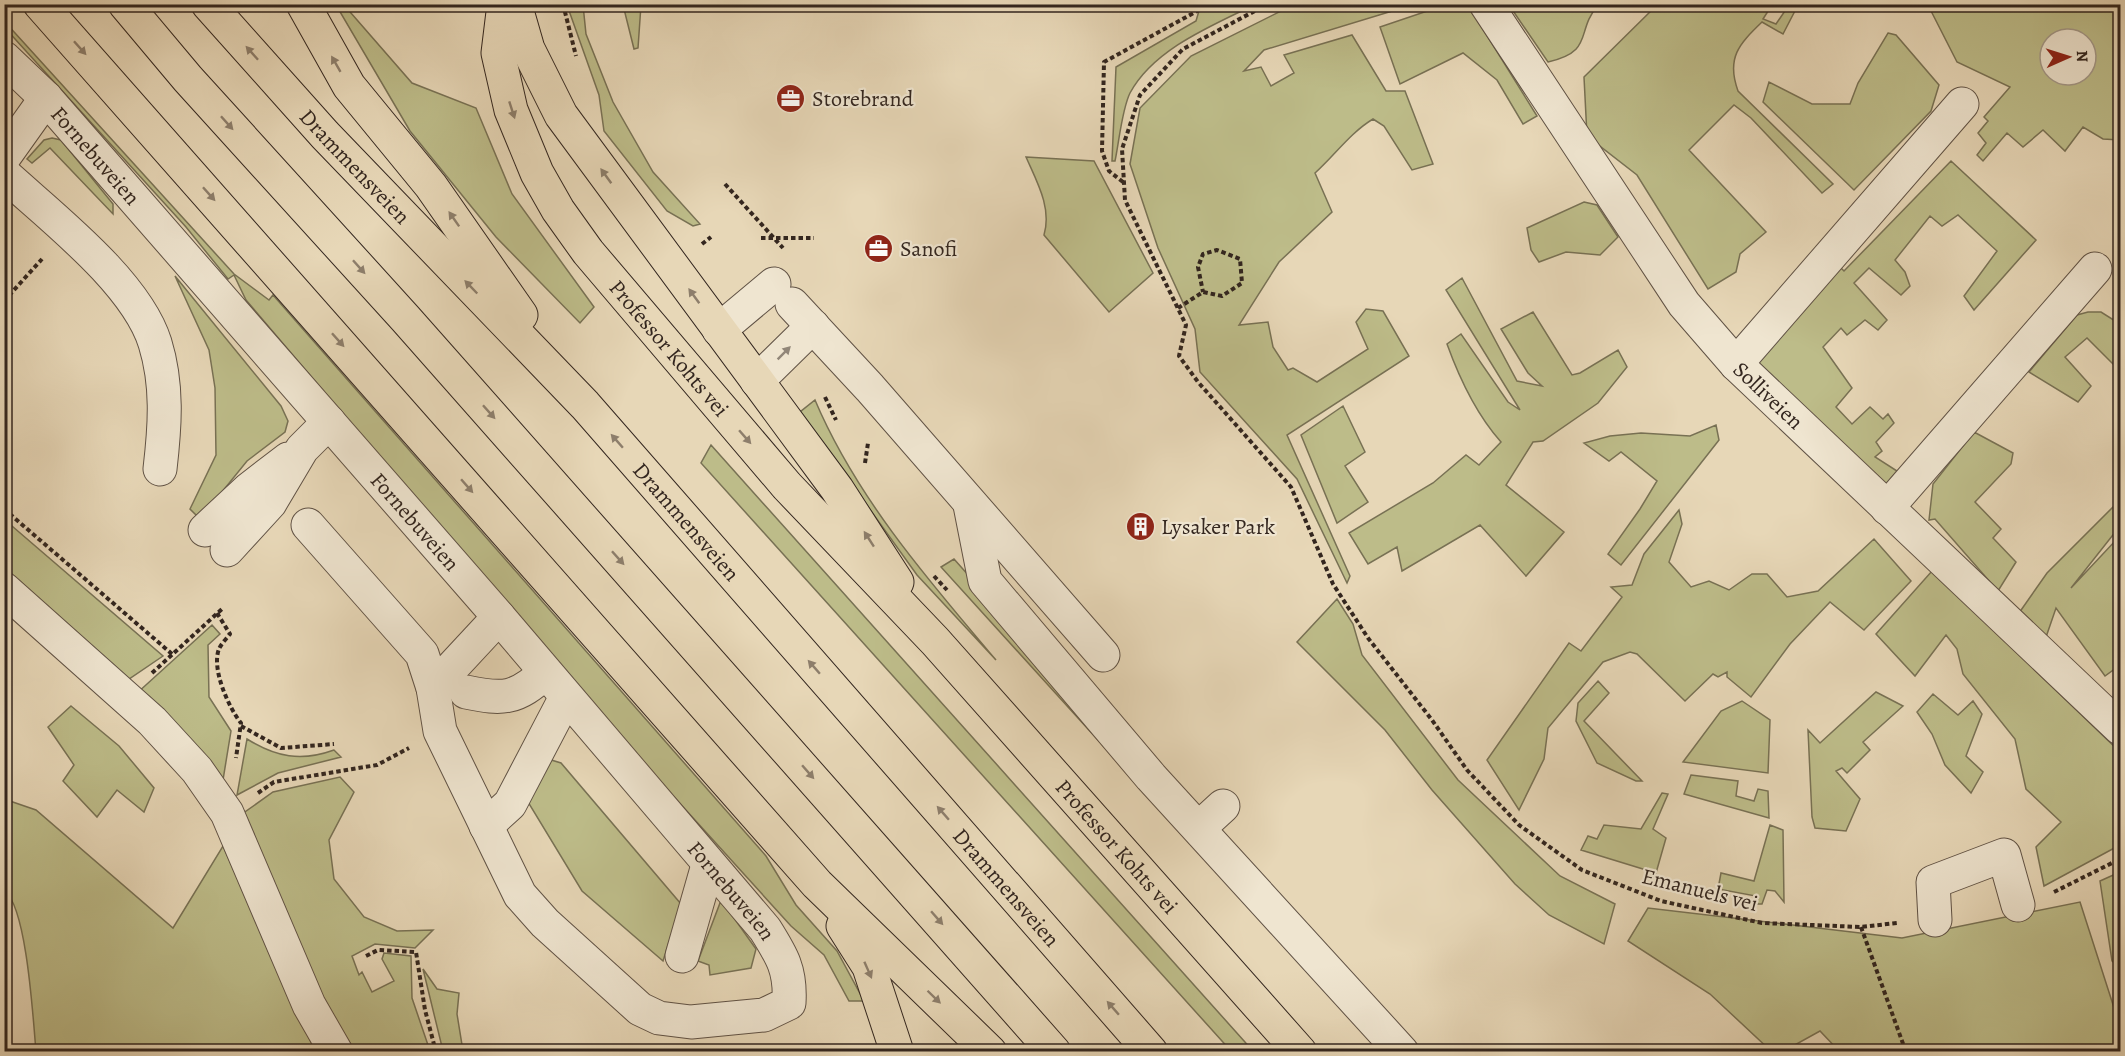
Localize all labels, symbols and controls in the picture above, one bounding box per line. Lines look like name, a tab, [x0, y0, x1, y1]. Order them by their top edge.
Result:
north arrow	[2038, 27, 2098, 87]
one-way arrow	[73, 40, 86, 56]
one-way arrow	[245, 45, 259, 60]
text: N	[2071, 50, 2093, 63]
one-way arrow	[331, 56, 342, 72]
office icon: Storebrand	[775, 82, 807, 114]
place label: Storebrand	[812, 84, 914, 114]
street label: Fornebuveien	[44, 100, 147, 212]
one-way arrow	[508, 101, 517, 119]
street label: Drammensveien	[292, 103, 417, 231]
one-way arrow	[220, 115, 234, 130]
one-way arrow	[600, 168, 612, 184]
one-way arrow	[202, 186, 215, 201]
one-way arrow	[448, 212, 460, 228]
office icon: Sanofi	[863, 232, 895, 264]
place label: Sanofi	[900, 234, 957, 264]
one-way arrow	[352, 259, 366, 274]
street label: Professor Kohts vei	[602, 274, 736, 423]
one-way arrow	[465, 280, 479, 294]
one-way arrow	[688, 288, 700, 304]
one-way arrow	[331, 332, 344, 347]
one-way arrow	[777, 346, 791, 360]
street label: Solliveien	[1726, 355, 1810, 436]
one-way arrow	[482, 404, 495, 419]
one-way arrow	[738, 429, 751, 445]
one-way arrow	[611, 434, 624, 449]
street label: Drammensveien	[626, 456, 746, 588]
street label: Fornebuveien	[363, 466, 466, 578]
one-way arrow	[460, 478, 473, 493]
building icon: Lysaker Park	[1124, 510, 1156, 542]
place label: Lysaker Park	[1161, 512, 1275, 542]
one-way arrow	[864, 531, 875, 547]
one-way arrow	[611, 550, 625, 565]
one-way arrow	[808, 660, 821, 675]
one-way arrow	[801, 764, 814, 779]
street label: Professor Kohts vei	[1048, 773, 1184, 921]
one-way arrow	[936, 806, 950, 821]
street label: Drammensveien	[946, 822, 1066, 954]
street label: Fornebuveien	[680, 835, 782, 946]
street label: Emanuels vei	[1639, 861, 1761, 919]
one-way arrow	[930, 910, 943, 925]
one-way arrow	[864, 961, 873, 978]
one-way arrow	[927, 990, 941, 1004]
one-way arrow	[1106, 1000, 1120, 1015]

